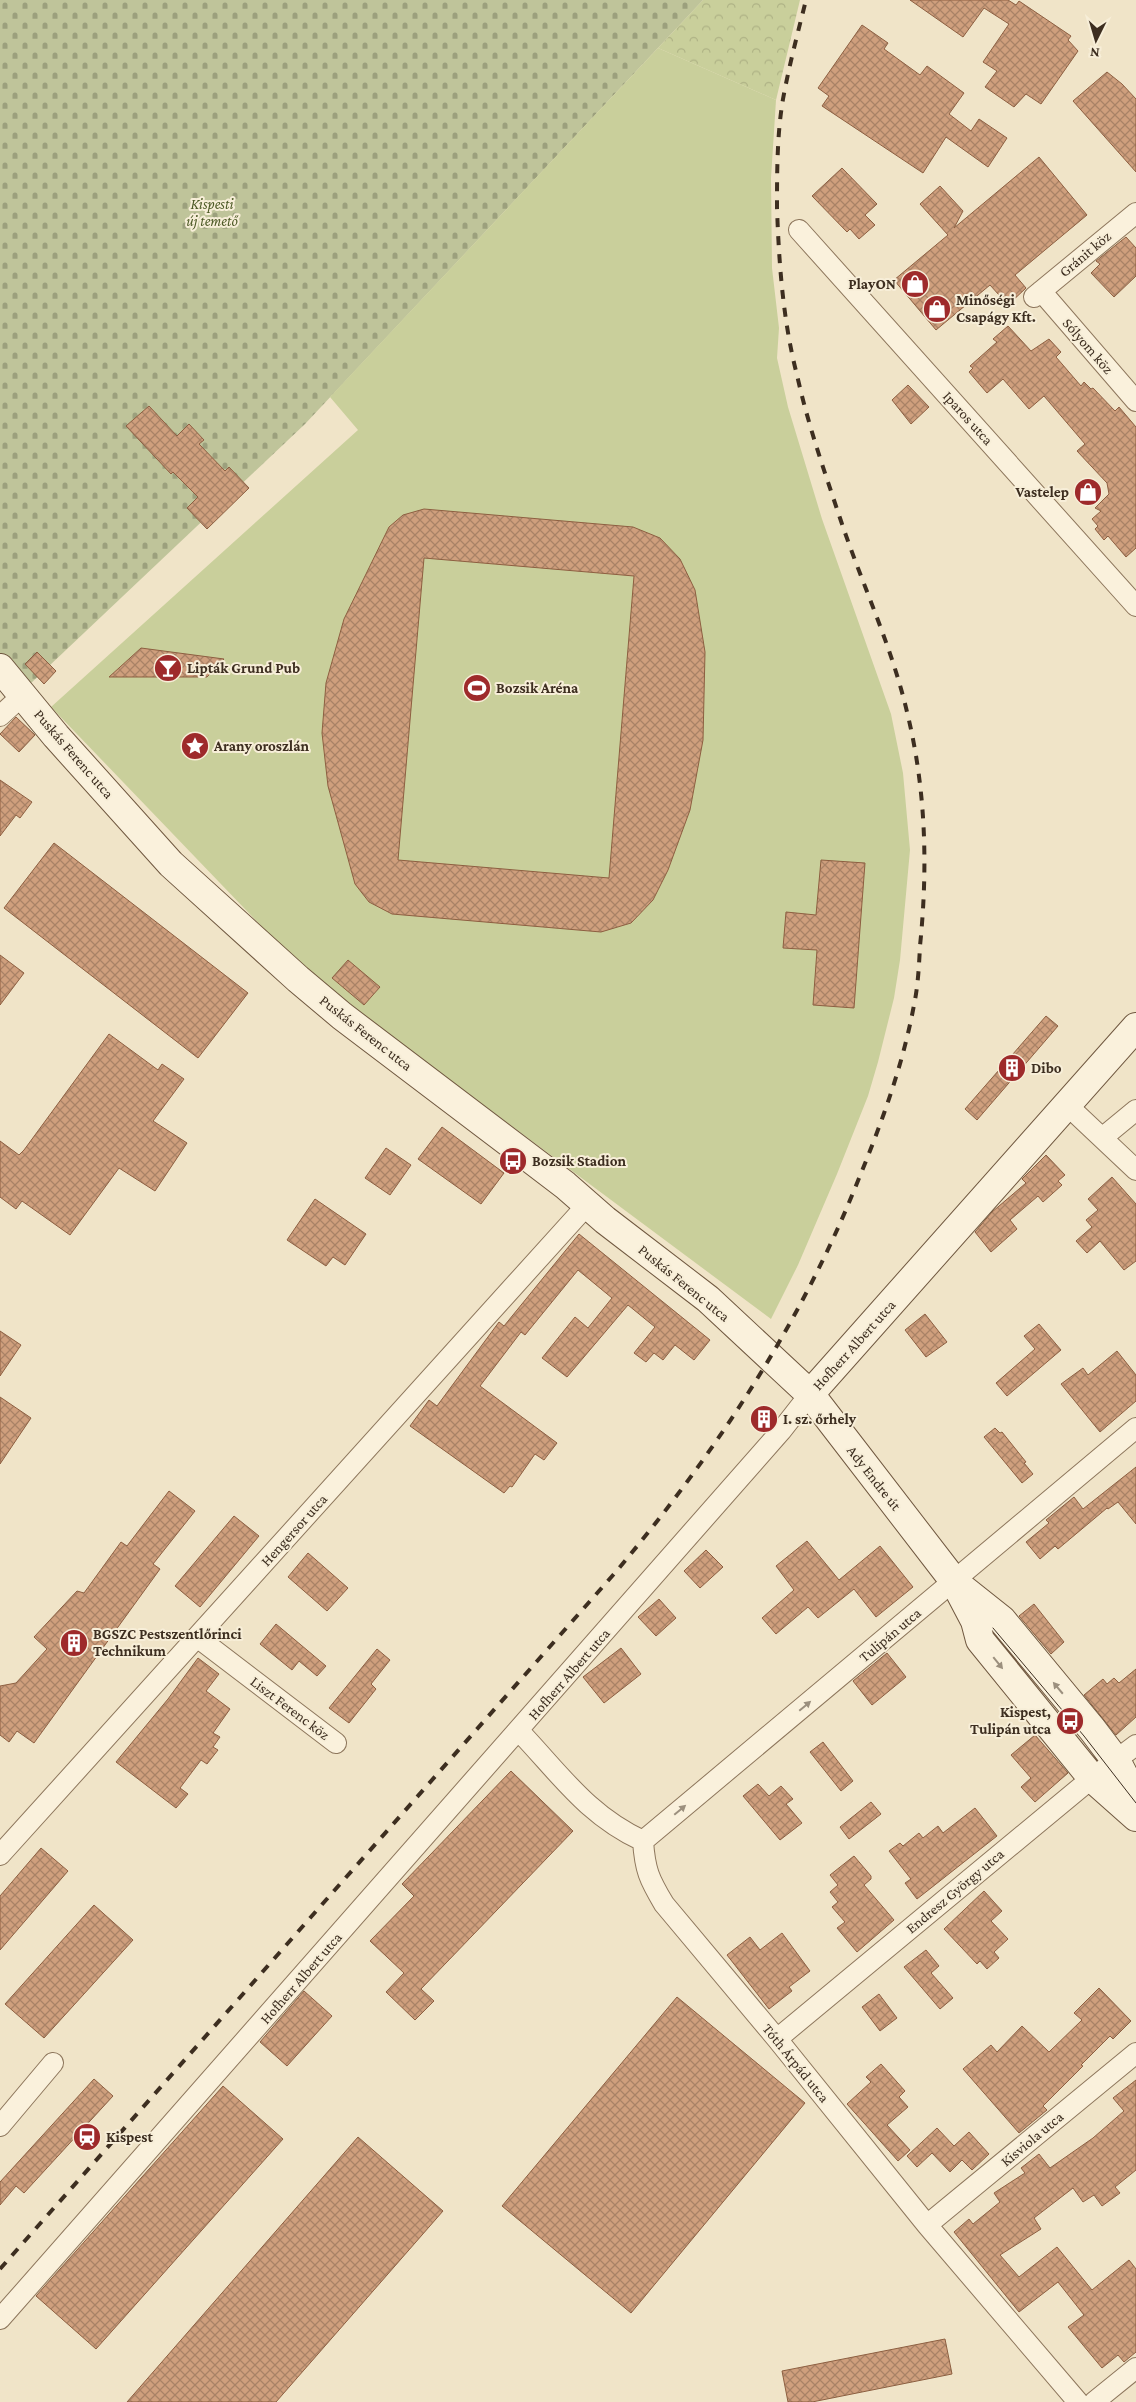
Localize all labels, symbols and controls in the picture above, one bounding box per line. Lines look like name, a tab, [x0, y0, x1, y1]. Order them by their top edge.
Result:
north arrow	[1071, 15, 1121, 65]
text: N	[1089, 45, 1100, 61]
park label: Kispesti új temető	[186, 196, 239, 230]
street label: Gránit köz	[1056, 228, 1114, 280]
shop icon: PlayON	[900, 269, 930, 299]
place label: PlayON	[848, 276, 896, 292]
place label: Minőségi Csapágy Kft.	[956, 292, 1036, 325]
shop icon: Minőségi Csapágy Kft.	[922, 294, 952, 324]
street label: Sólyom köz	[1059, 315, 1116, 378]
street label: Iparos utca	[939, 388, 996, 449]
shop icon: Vastelep	[1073, 477, 1103, 507]
place label: Vastelep	[1015, 484, 1069, 500]
bar icon: Lipták Grund Pub	[153, 653, 183, 683]
place label: Lipták Grund Pub	[187, 660, 300, 676]
sports icon: Bozsik Aréna	[462, 673, 492, 703]
place label: Bozsik Aréna	[496, 680, 579, 696]
street label: Puskás Ferenc utca	[31, 706, 117, 802]
place icon: Arany oroszlán	[180, 731, 210, 761]
place label: Arany oroszlán	[213, 738, 310, 754]
street label: Puskás Ferenc utca	[317, 992, 415, 1074]
building icon: Dibo	[997, 1053, 1027, 1083]
place label: Dibo	[1031, 1060, 1062, 1076]
bus stop icon: Bozsik Stadion	[498, 1146, 528, 1176]
place label: Bozsik Stadion	[532, 1153, 626, 1169]
street label: Puskás Ferenc utca	[635, 1241, 733, 1325]
street label: Hofherr Albert utca	[809, 1297, 899, 1393]
building icon: I. sz. őrhely	[749, 1404, 779, 1434]
place label: I. sz. őrhely	[783, 1411, 857, 1427]
street label: Ady Endre út	[843, 1443, 905, 1515]
street label: Hengersor utca	[258, 1491, 331, 1570]
street label: Tulipán utca	[856, 1605, 925, 1666]
street label: Hofherr Albert utca	[525, 1625, 613, 1723]
place label: BGSZC Pestszentlőrinci Technikum	[93, 1626, 242, 1659]
building icon: BGSZC Pestszentlőrinci Technikum	[59, 1628, 89, 1658]
one-way arrow	[992, 1656, 1003, 1669]
street label: Liszt Ferenc köz	[247, 1673, 333, 1743]
one-way arrow	[1052, 1682, 1064, 1694]
one-way arrow	[799, 1700, 812, 1711]
place label: Kispest, Tulipán utca	[970, 1704, 1052, 1737]
bus stop icon: Kispest, Tulipán utca	[1055, 1706, 1085, 1736]
one-way arrow	[674, 1804, 687, 1815]
street label: Endresz György utca	[903, 1846, 1008, 1937]
street label: Hofherr Albert utca	[257, 1929, 345, 2027]
street label: Tóth Árpád utca	[759, 2021, 833, 2106]
street label: Kisviola utca	[998, 2108, 1066, 2170]
station icon: Kispest	[72, 2122, 102, 2152]
place label: Kispest	[106, 2129, 153, 2145]

